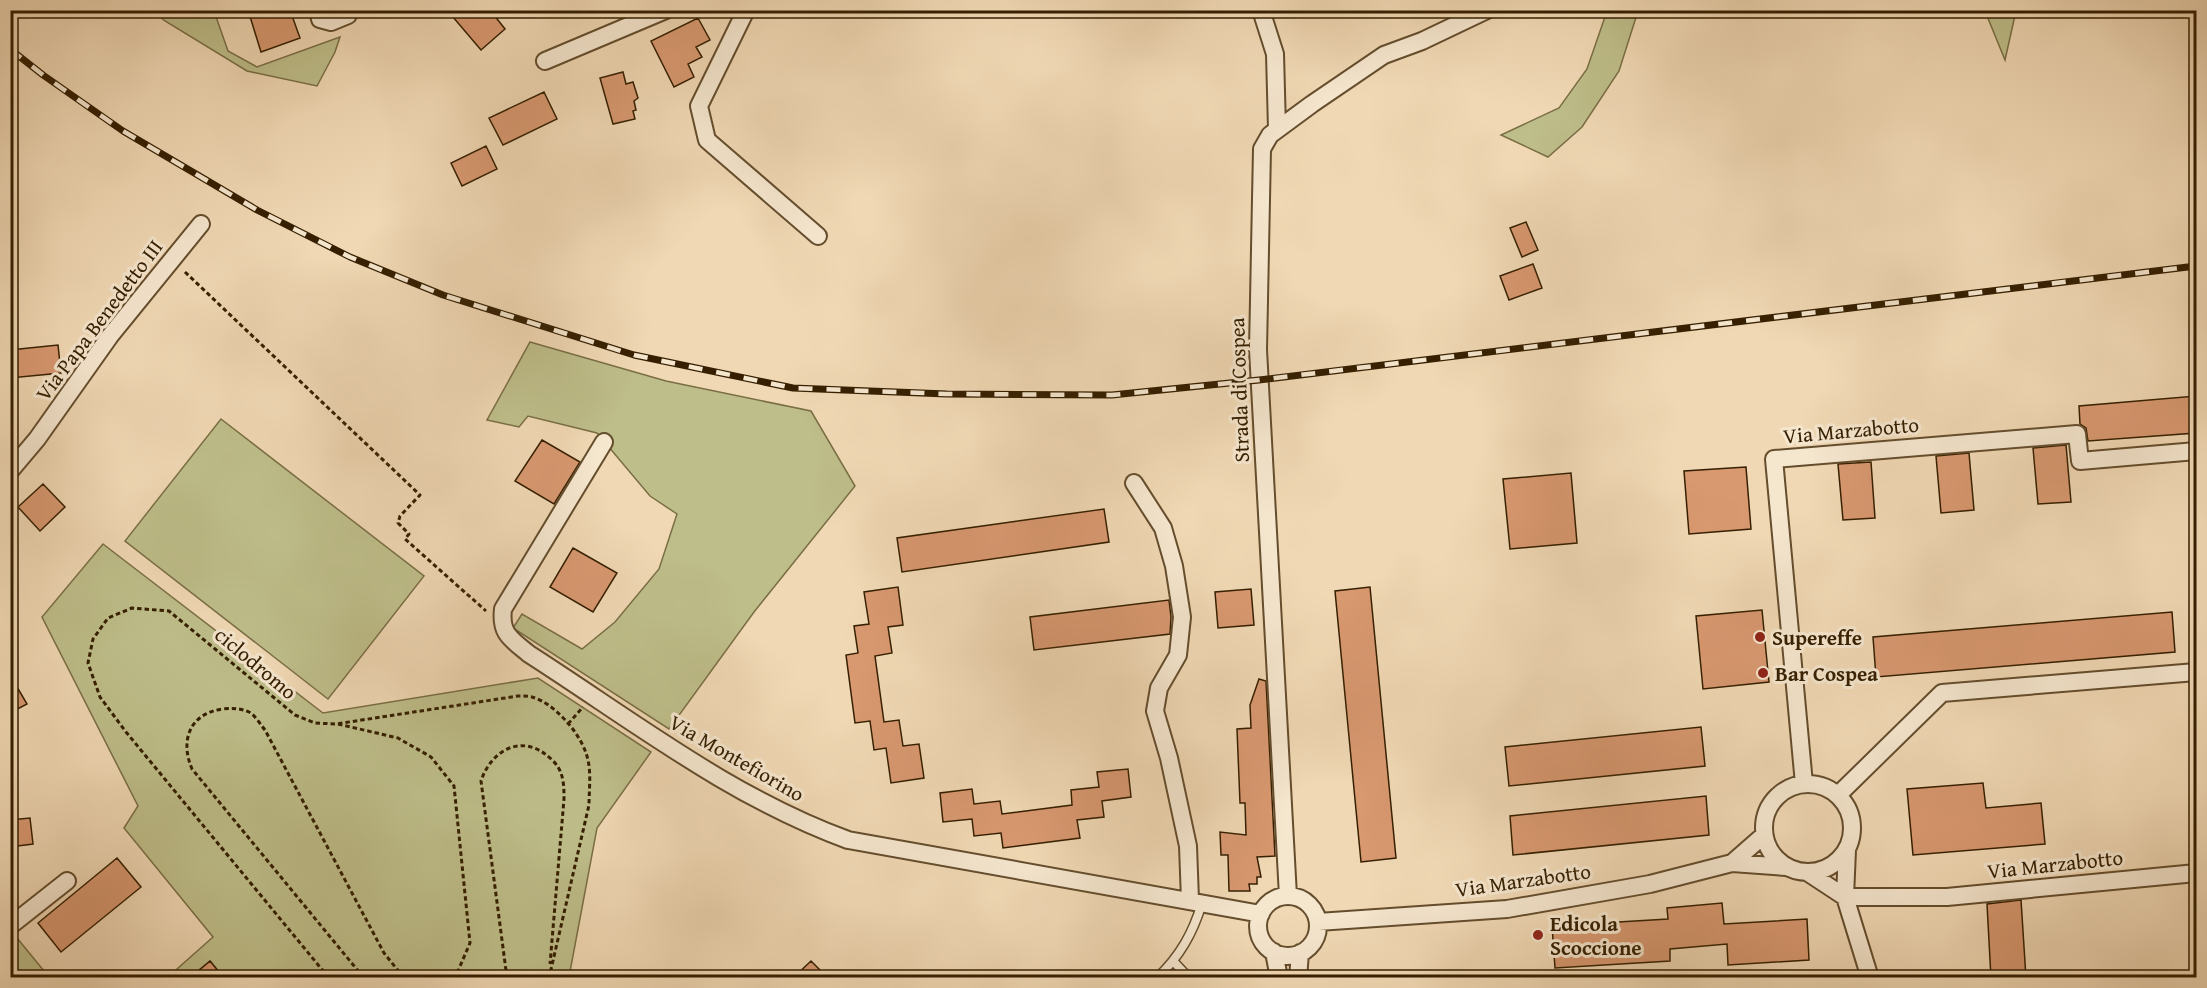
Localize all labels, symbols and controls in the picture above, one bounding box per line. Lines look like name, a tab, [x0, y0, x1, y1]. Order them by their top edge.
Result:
street label: Via Papa Benedetto III	[28, 233, 170, 407]
street label: Strada di Cospea	[1221, 317, 1257, 463]
street label: Via Marzabotto	[1782, 409, 1920, 451]
street label: ciclodromo	[208, 619, 304, 707]
place label: Supereffe	[1772, 622, 1862, 653]
marker: Supereffe	[1753, 630, 1767, 644]
place label: Bar Cospea	[1775, 658, 1878, 689]
marker: Bar Cospea	[1756, 666, 1770, 680]
street label: Via Montefiorino	[664, 707, 810, 809]
street label: Via Marzabotto	[1986, 841, 2124, 887]
street label: Via Marzabotto	[1453, 855, 1593, 905]
place label: Edicola Scoccione	[1550, 908, 1642, 963]
marker: Edicola Scoccione	[1531, 928, 1545, 942]

